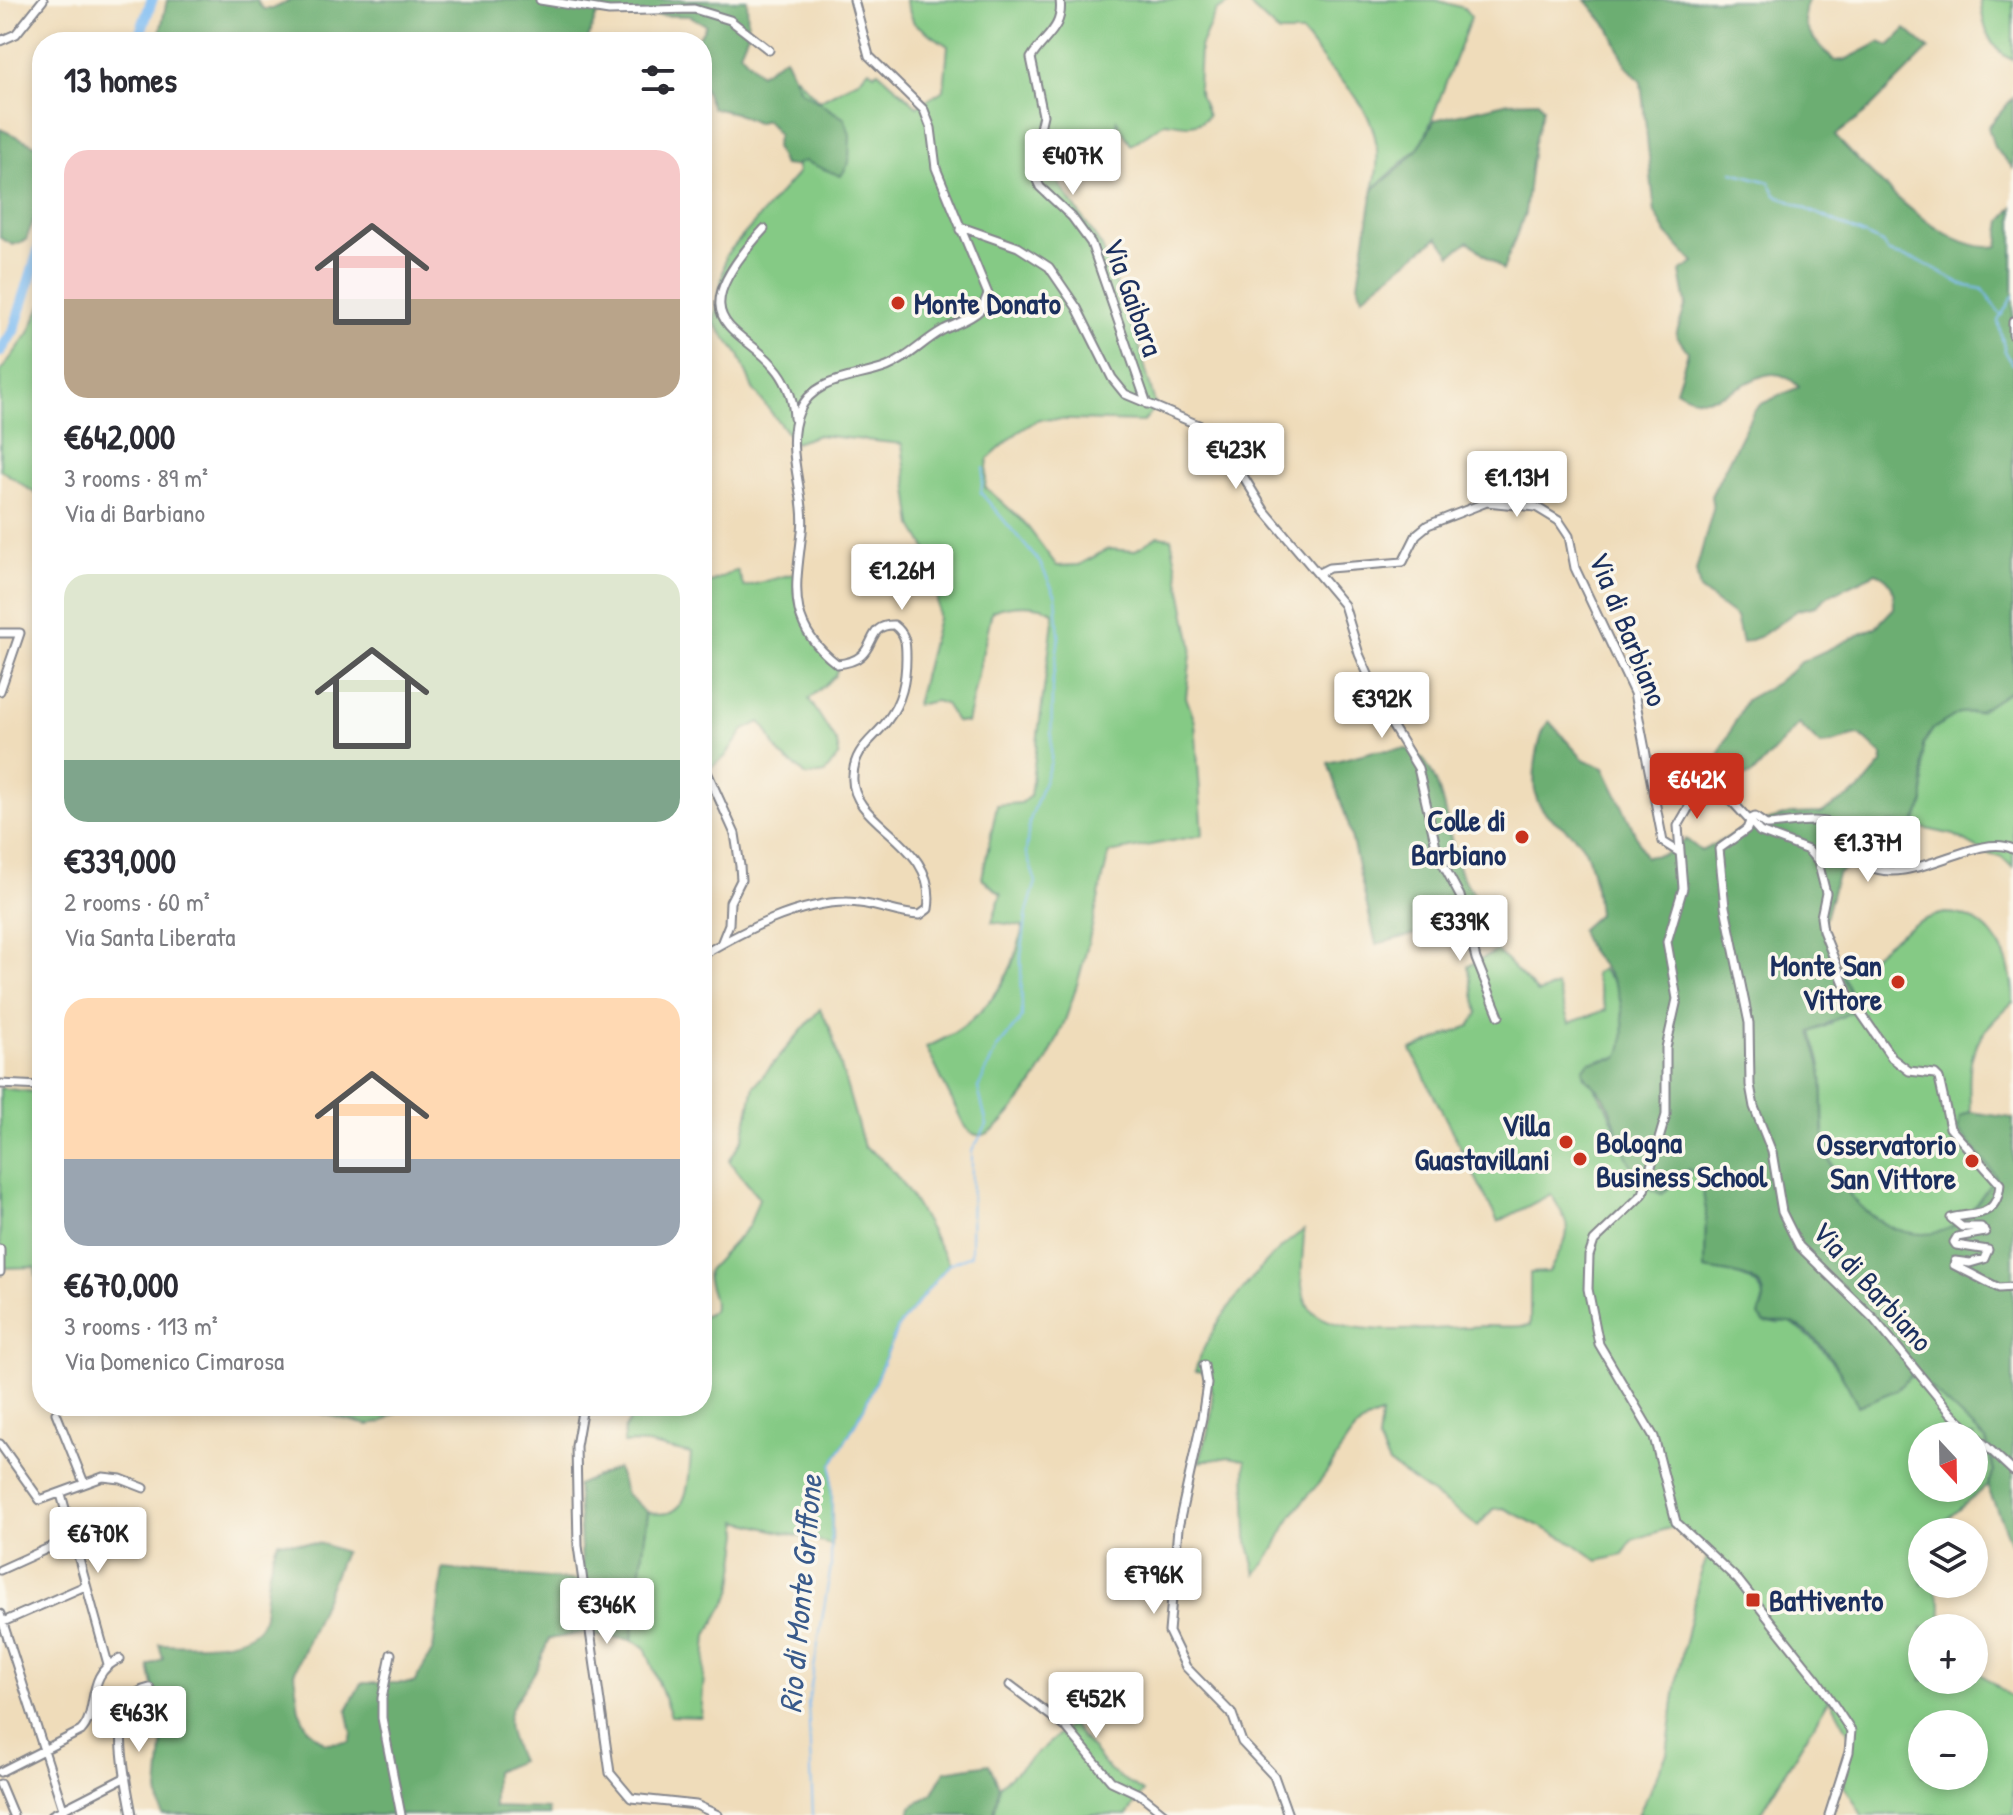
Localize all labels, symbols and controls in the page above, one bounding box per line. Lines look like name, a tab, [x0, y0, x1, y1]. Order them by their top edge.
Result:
text: 13 homes	[64, 57, 177, 103]
icon: filters	[636, 58, 680, 102]
pin: €407K	[1017, 129, 1129, 197]
text: €407K	[1043, 137, 1103, 172]
icon: home	[300, 202, 444, 346]
street label: Via Gaibara	[1094, 233, 1174, 362]
place label: Monte Donato	[914, 283, 1061, 323]
marker: Monte Donato	[889, 294, 907, 312]
text: €642,000	[64, 414, 175, 460]
pin: €423K	[1180, 423, 1292, 491]
text: €423K	[1206, 431, 1266, 466]
pin: €1.13M	[1452, 451, 1582, 519]
text: €1.13M	[1485, 459, 1549, 494]
text: 3 rooms · 89 m²	[64, 460, 208, 495]
text: Via di Barbiano	[64, 495, 205, 530]
pin: €1.26M	[837, 544, 967, 612]
street label: Via di Barbiano	[1580, 546, 1678, 712]
text: €1.26M	[869, 552, 935, 587]
icon: home	[300, 626, 444, 770]
pin: €392K	[1326, 672, 1438, 740]
text: €392K	[1352, 680, 1412, 715]
pin: €642K	[1641, 753, 1753, 821]
text: €642K	[1668, 761, 1726, 796]
place label: Colle di Barbiano	[1411, 800, 1506, 874]
pin: €1.37M	[1803, 816, 1933, 884]
text: €1.37M	[1834, 824, 1902, 859]
marker: Colle di Barbiano	[1513, 828, 1531, 846]
text: €339,000	[64, 838, 176, 884]
text: 2 rooms · 60 m²	[64, 884, 210, 919]
pin: €339K	[1404, 895, 1516, 963]
text: €339K	[1431, 903, 1489, 938]
text: Via Santa Liberata	[64, 919, 236, 954]
place label: Monte San Vittore	[1770, 945, 1882, 1019]
marker: Monte San Vittore	[1889, 973, 1907, 991]
icon: home	[300, 1050, 444, 1194]
place label: Villa Guastavillani	[1415, 1105, 1550, 1179]
place label: Bologna Business School	[1596, 1122, 1768, 1196]
place label: Osservatorio San Vittore	[1816, 1124, 1956, 1198]
marker: Villa Guastavillani	[1557, 1133, 1575, 1151]
marker: Bologna Business School	[1571, 1150, 1589, 1168]
marker: Osservatorio San Vittore	[1963, 1152, 1981, 1170]
street label: Via di Barbiano	[1804, 1212, 1942, 1360]
text: €670,000	[64, 1262, 179, 1308]
text: 3 rooms · 113 m²	[64, 1308, 218, 1343]
text: Via Domenico Cimarosa	[64, 1343, 284, 1378]
north arrow	[1908, 1422, 1988, 1502]
map controls	[1908, 1422, 1988, 1790]
water label: Rio di Monte Griffone	[768, 1472, 832, 1715]
pin: €670K	[42, 1507, 154, 1575]
text: €670K	[68, 1515, 129, 1550]
button: layers	[1908, 1518, 1988, 1598]
pin: €796K	[1098, 1548, 1210, 1616]
text: €796K	[1125, 1556, 1183, 1591]
pin: €346K	[551, 1578, 663, 1646]
place label: Battivento	[1769, 1580, 1883, 1620]
text: €346K	[578, 1586, 636, 1621]
marker: Battivento	[1744, 1591, 1762, 1609]
button: +	[1908, 1614, 1988, 1694]
pin: €452K	[1040, 1672, 1152, 1740]
text: €452K	[1066, 1680, 1126, 1715]
pin: €463K	[83, 1686, 195, 1754]
text: €463K	[110, 1694, 168, 1729]
button: −	[1908, 1710, 1988, 1790]

